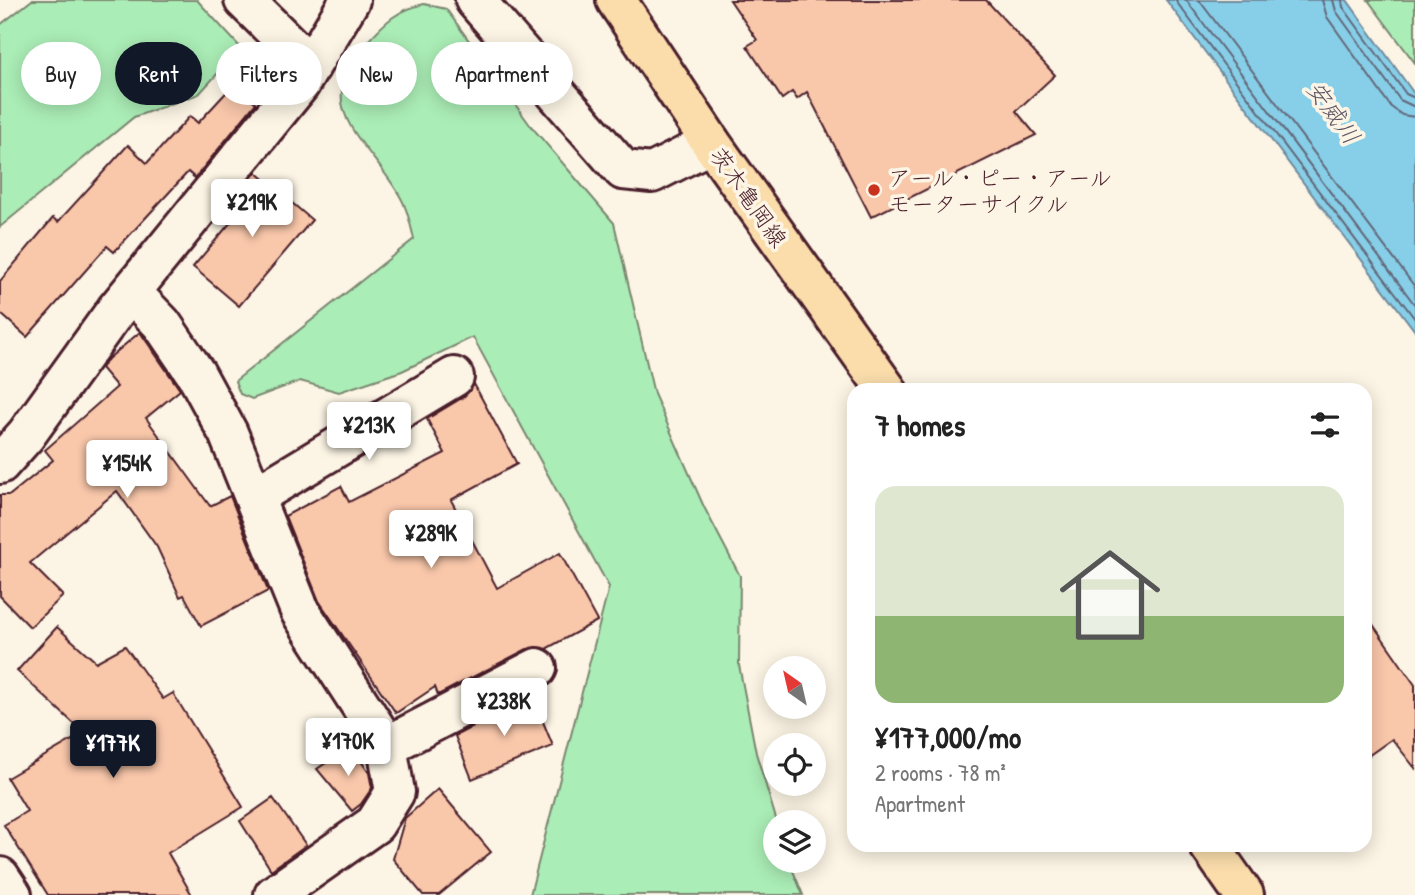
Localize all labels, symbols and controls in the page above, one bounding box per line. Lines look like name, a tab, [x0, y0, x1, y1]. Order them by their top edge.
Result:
chip: Buy	[21, 42, 101, 105]
chip: Rent	[115, 42, 202, 105]
chip: Filters	[216, 42, 322, 105]
chip: New	[336, 42, 417, 105]
chip: Apartment	[431, 42, 573, 105]
water label: 安威川	[1300, 73, 1368, 151]
street label: 茨木亀岡線	[703, 141, 795, 253]
place label: アール・ピー・アール モーターサイクル	[888, 162, 1112, 219]
pin: ¥219K	[203, 180, 301, 239]
marker: アール・ピー・アール モーターサイクル	[866, 182, 882, 198]
text: ¥219K	[227, 186, 277, 217]
pin: ¥213K	[320, 402, 418, 462]
text: 7 homes	[875, 405, 965, 445]
icon: filters	[1306, 406, 1344, 444]
text: ¥213K	[343, 409, 395, 440]
pin: ¥154K	[78, 440, 176, 500]
text: ¥154K	[102, 447, 152, 478]
pin: ¥289K	[382, 510, 480, 570]
text: ¥289K	[405, 517, 457, 548]
icon: home	[1047, 532, 1173, 658]
north arrow	[763, 656, 826, 719]
map controls	[763, 656, 826, 873]
pin: ¥238K	[455, 678, 553, 738]
text: ¥238K	[477, 685, 531, 716]
text: ¥177,000/mo	[875, 717, 1021, 757]
pin: ¥170K	[299, 718, 397, 778]
pin: ¥177K	[64, 720, 162, 780]
text: ¥170K	[322, 725, 374, 756]
text: ¥177K	[86, 727, 140, 758]
button: locate	[763, 733, 826, 796]
text: 2 rooms · 78 m²	[875, 757, 1006, 788]
text: Apartment	[875, 788, 965, 819]
button: layers	[763, 810, 826, 873]

